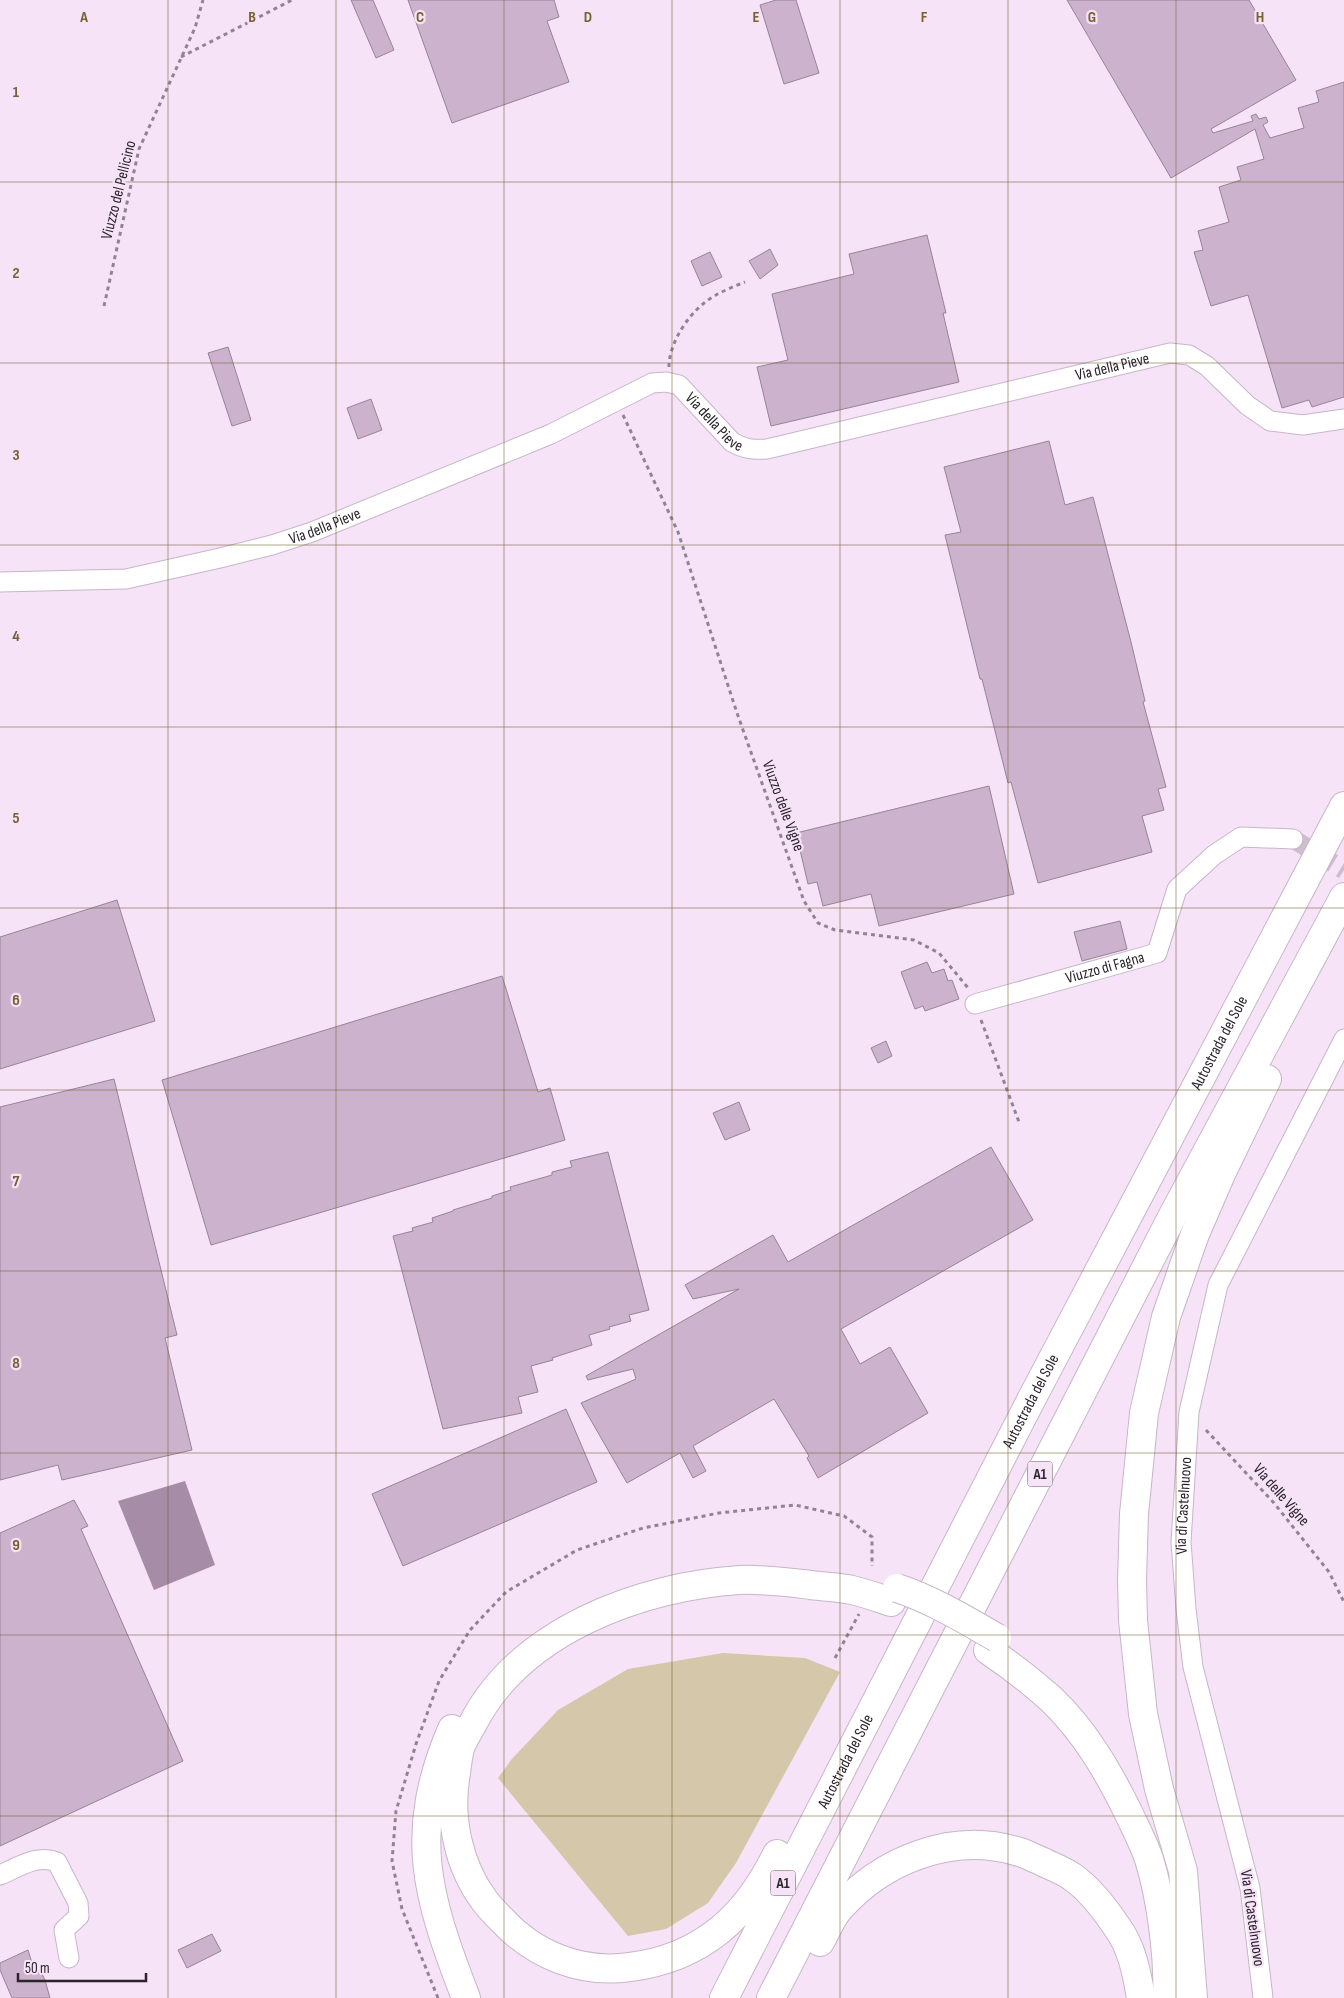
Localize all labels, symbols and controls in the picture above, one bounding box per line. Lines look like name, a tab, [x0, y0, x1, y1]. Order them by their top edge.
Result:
text: A	[79, 8, 88, 27]
text: B	[248, 8, 256, 27]
text: C	[416, 8, 424, 27]
text: D	[584, 8, 592, 27]
text: E	[753, 8, 760, 27]
text: F	[921, 8, 928, 27]
text: G	[1088, 8, 1096, 27]
text: H	[1256, 8, 1264, 27]
text: 1	[13, 83, 20, 102]
street label: Viuzzo del Pellicino	[98, 139, 140, 241]
text: 2	[12, 264, 20, 283]
street label: Via della Pieve	[1073, 349, 1151, 385]
street label: Via della Pieve	[681, 388, 746, 456]
text: 3	[12, 446, 20, 465]
street label: Via della Pieve	[287, 504, 363, 548]
text: 4	[12, 627, 20, 646]
street label: Viuzzo delle Vigne	[758, 758, 808, 854]
text: 5	[12, 809, 20, 828]
street label: Viuzzo di Fagna	[1063, 948, 1147, 988]
text: 6	[12, 991, 20, 1010]
street label: Autostrada del Sole	[1186, 993, 1252, 1094]
text: 7	[13, 1172, 20, 1191]
street label: Autostrada del Sole	[998, 1351, 1063, 1452]
text: 8	[12, 1354, 20, 1373]
street label: Via di Castelnuovo	[1171, 1456, 1196, 1555]
street label: Via delle Vigne	[1249, 1460, 1313, 1530]
road number: A1	[1028, 1462, 1052, 1486]
text: 9	[12, 1536, 20, 1555]
street label: Autostrada del Sole	[813, 1711, 877, 1812]
street label: Via di Castelnuovo	[1236, 1868, 1268, 1968]
road number: A1	[770, 1870, 796, 1896]
scale bar	[18, 1950, 145, 1982]
text: 50 m	[25, 1959, 50, 1978]

